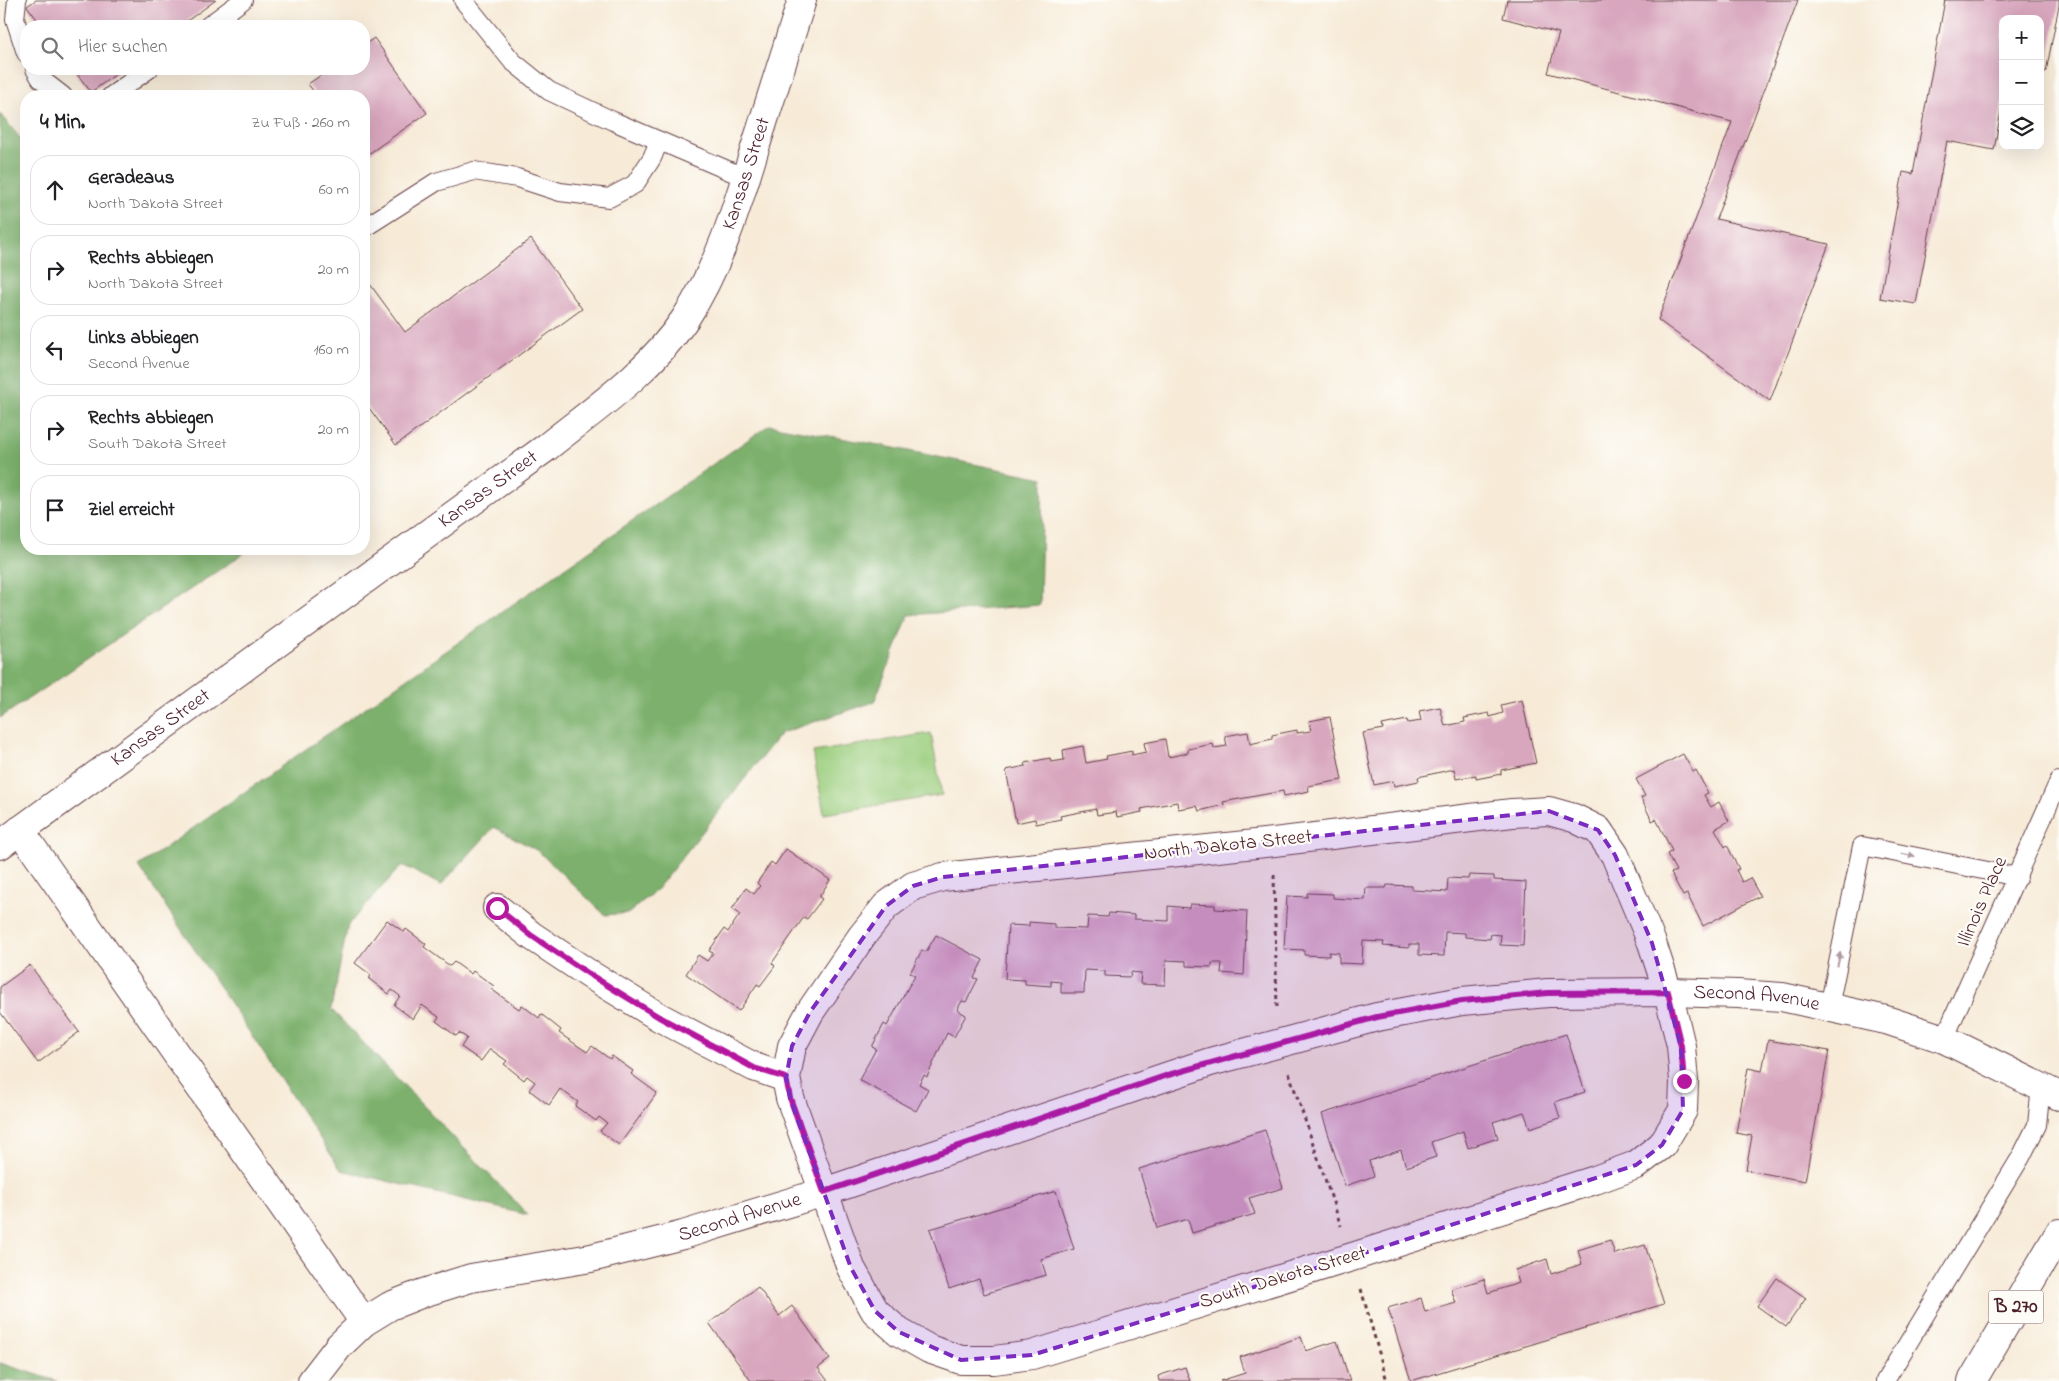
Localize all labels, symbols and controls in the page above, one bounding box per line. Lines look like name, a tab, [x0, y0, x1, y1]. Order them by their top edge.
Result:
map controls	[1999, 15, 2044, 150]
button: +	[1999, 15, 2044, 60]
search box	[20, 20, 370, 75]
icon: search	[38, 34, 66, 62]
text: Hier suchen	[78, 34, 167, 61]
button: −	[1999, 60, 2044, 105]
button: layers	[1999, 105, 2044, 150]
text: 4 Min.	[40, 108, 85, 138]
text: Zu Fuß · 260 m	[251, 111, 350, 135]
street label: Kansas Street	[715, 113, 779, 234]
text: Geradeaus	[88, 165, 175, 192]
icon: ahead	[41, 176, 69, 204]
text: 60 m	[319, 178, 349, 202]
text: North Dakota Street	[88, 192, 223, 216]
text: Rechts abbiegen	[88, 245, 213, 272]
icon: right	[41, 256, 69, 284]
text: 20 m	[318, 258, 349, 282]
text: North Dakota Street	[88, 272, 223, 296]
text: Links abbiegen	[88, 325, 199, 352]
icon: left	[41, 336, 69, 364]
text: 160 m	[314, 338, 349, 362]
text: Second Avenue	[88, 352, 190, 376]
text: Rechts abbiegen	[88, 405, 213, 432]
icon: right	[41, 416, 69, 444]
text: 20 m	[318, 418, 349, 442]
text: South Dakota Street	[88, 432, 227, 456]
street label: Kansas Street	[433, 443, 544, 536]
icon: arrive	[41, 496, 69, 524]
text: Ziel erreicht	[88, 497, 175, 524]
street label: Kansas Street	[105, 682, 217, 774]
street label: North Dakota Street	[1143, 823, 1314, 869]
one-way arrow	[1901, 851, 1916, 859]
street label: Illinois Place	[1950, 852, 2016, 952]
route start	[486, 897, 509, 920]
one-way arrow	[1835, 952, 1843, 967]
street label: Second Avenue	[1693, 978, 1823, 1019]
route end	[1673, 1070, 1696, 1093]
street label: Second Avenue	[675, 1185, 805, 1250]
street label: South Dakota Street	[1196, 1239, 1370, 1317]
road number: B 270	[1988, 1290, 2044, 1324]

